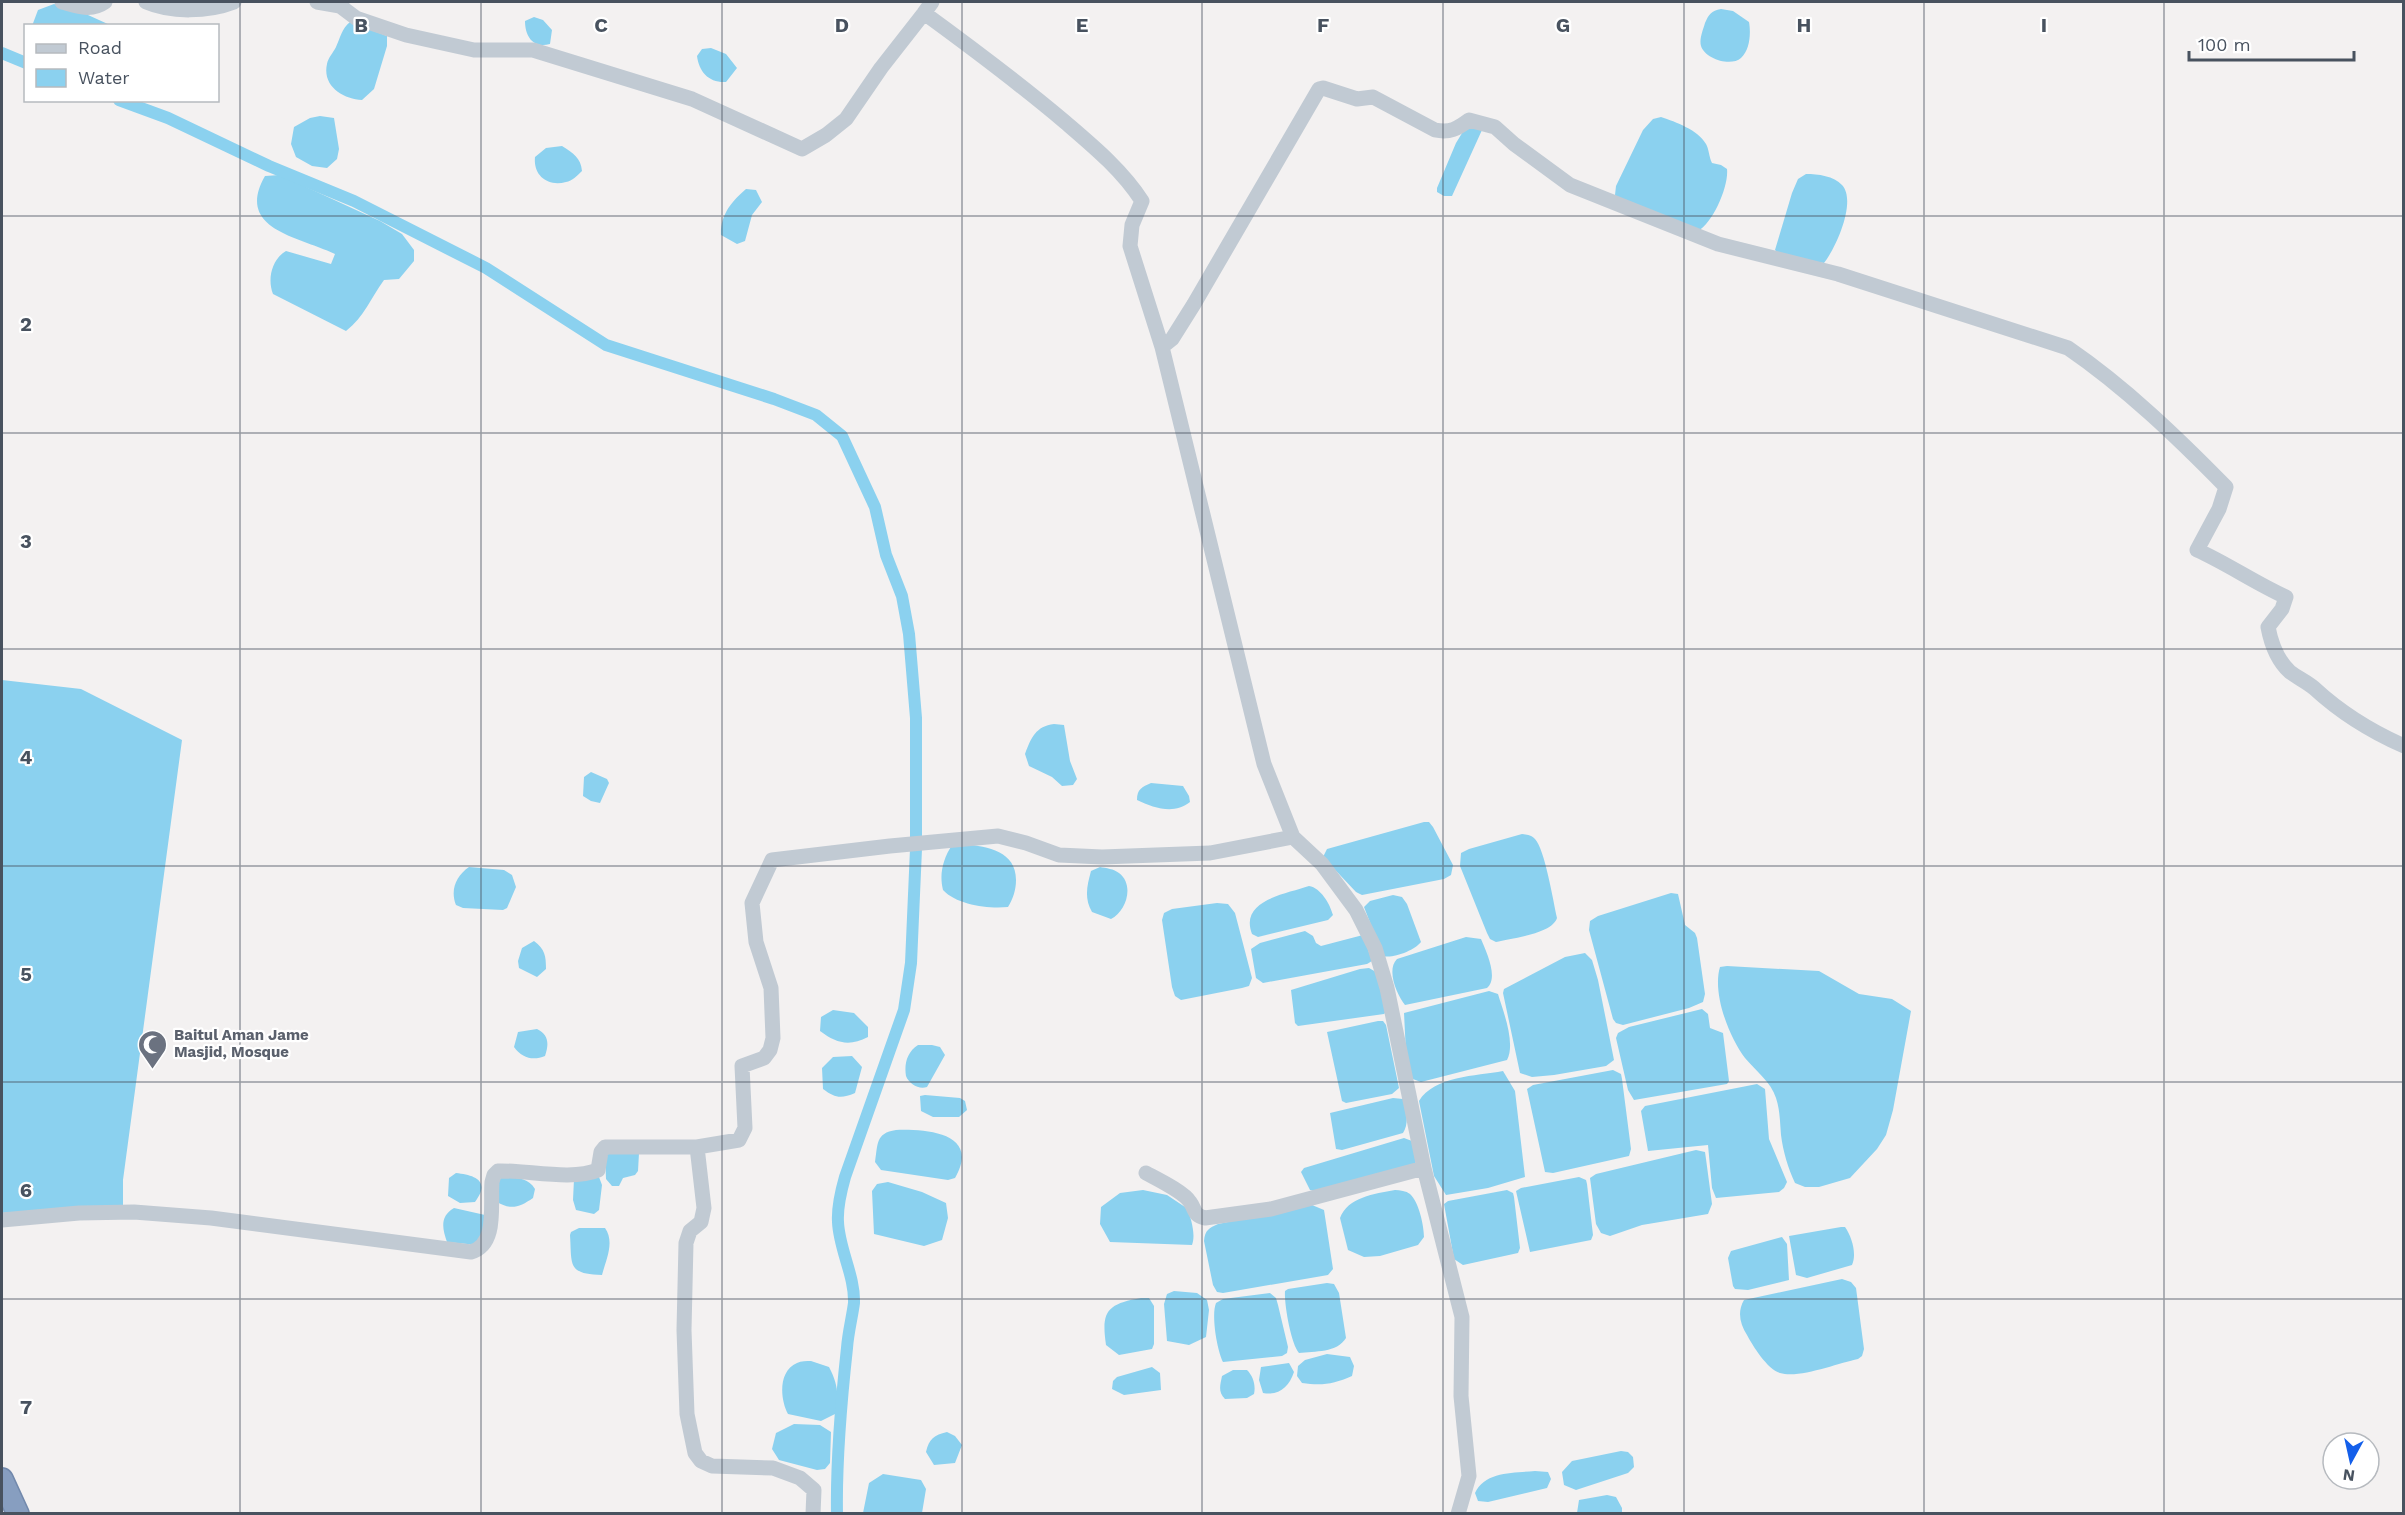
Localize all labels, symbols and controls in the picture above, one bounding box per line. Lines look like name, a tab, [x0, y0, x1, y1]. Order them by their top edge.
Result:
text: B	[354, 13, 368, 37]
text: C	[594, 13, 608, 37]
text: D	[835, 13, 849, 37]
text: E	[1076, 13, 1088, 37]
text: F	[1317, 13, 1329, 37]
text: G	[1556, 13, 1570, 37]
text: H	[1797, 13, 1811, 37]
text: I	[2041, 13, 2047, 37]
legend	[24, 24, 219, 102]
scale bar	[2189, 24, 2354, 62]
text: 100 m	[2198, 34, 2251, 55]
text: Road	[78, 37, 122, 58]
text: Water	[78, 67, 130, 88]
text: 2	[20, 312, 32, 336]
text: 3	[20, 529, 32, 553]
text: 4	[20, 745, 33, 769]
text: 5	[20, 962, 32, 986]
place label: Baitul Aman Jame Masjid, Mosque	[174, 1026, 309, 1061]
mosque icon: Baitul Aman Jame Masjid, Mosque	[137, 1028, 169, 1070]
text: 6	[20, 1178, 32, 1202]
text: 7	[20, 1395, 32, 1419]
north arrow	[2321, 1431, 2381, 1491]
text: N	[2342, 1465, 2356, 1486]

